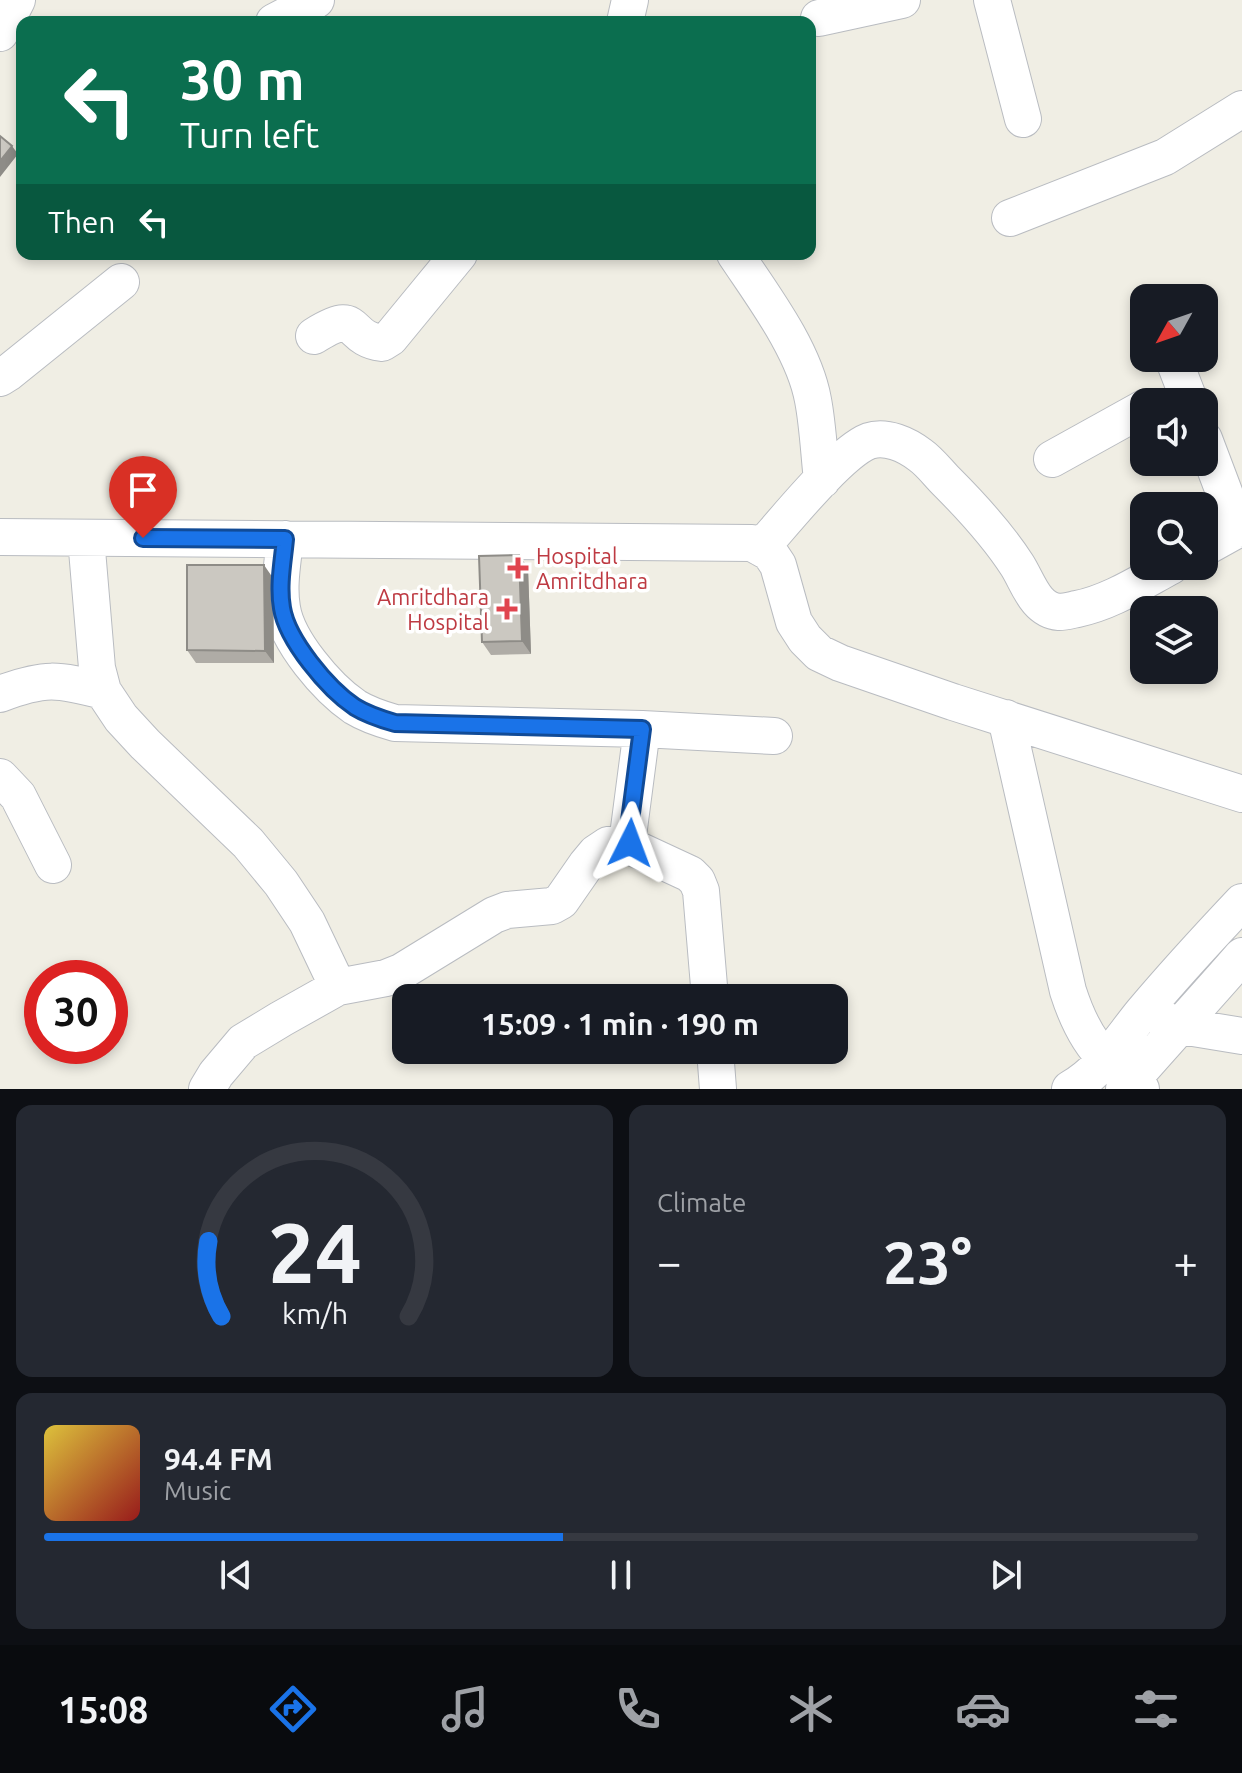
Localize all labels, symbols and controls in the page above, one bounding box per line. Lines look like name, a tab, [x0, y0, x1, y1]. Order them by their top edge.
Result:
icon: left	[48, 48, 152, 152]
text: 30 m	[180, 48, 305, 111]
text: Turn left	[180, 114, 319, 155]
icon: left	[132, 200, 176, 244]
text: Then	[48, 205, 116, 239]
north arrow	[1130, 284, 1218, 372]
map controls	[1130, 284, 1218, 684]
button: sound	[1130, 388, 1218, 476]
pin	[109, 456, 177, 538]
icon: arrive	[121, 468, 165, 512]
button: search	[1130, 492, 1218, 580]
place label: Hospital Amritdhara	[536, 543, 648, 593]
marker: Hospital Amritdhara	[507, 557, 529, 579]
place label: Amritdhara Hospital	[377, 584, 489, 634]
button: layers	[1130, 596, 1218, 684]
marker: Amritdhara Hospital	[496, 598, 518, 620]
position arrow	[588, 801, 672, 885]
speed limit sign: 30	[24, 960, 128, 1064]
text: 15:09 · 1 min · 190 m	[481, 1007, 759, 1041]
text: Climate	[657, 1188, 746, 1217]
text: 24	[268, 1205, 361, 1299]
text: 23°	[883, 1228, 972, 1295]
text: −	[657, 1237, 682, 1286]
text: +	[1173, 1237, 1198, 1286]
text: km/h	[282, 1297, 348, 1329]
text: 94.4 FM	[164, 1442, 273, 1476]
text: Music	[164, 1476, 231, 1505]
icon: previous	[214, 1553, 258, 1597]
icon: pause	[599, 1553, 643, 1597]
icon: next	[984, 1553, 1028, 1597]
icon: directions	[265, 1681, 321, 1737]
icon: music	[437, 1681, 493, 1737]
icon: phone	[610, 1681, 666, 1737]
icon: climate	[783, 1681, 839, 1737]
icon: car	[955, 1681, 1011, 1737]
icon: filters	[1128, 1681, 1184, 1737]
text: 15:08	[58, 1689, 148, 1730]

